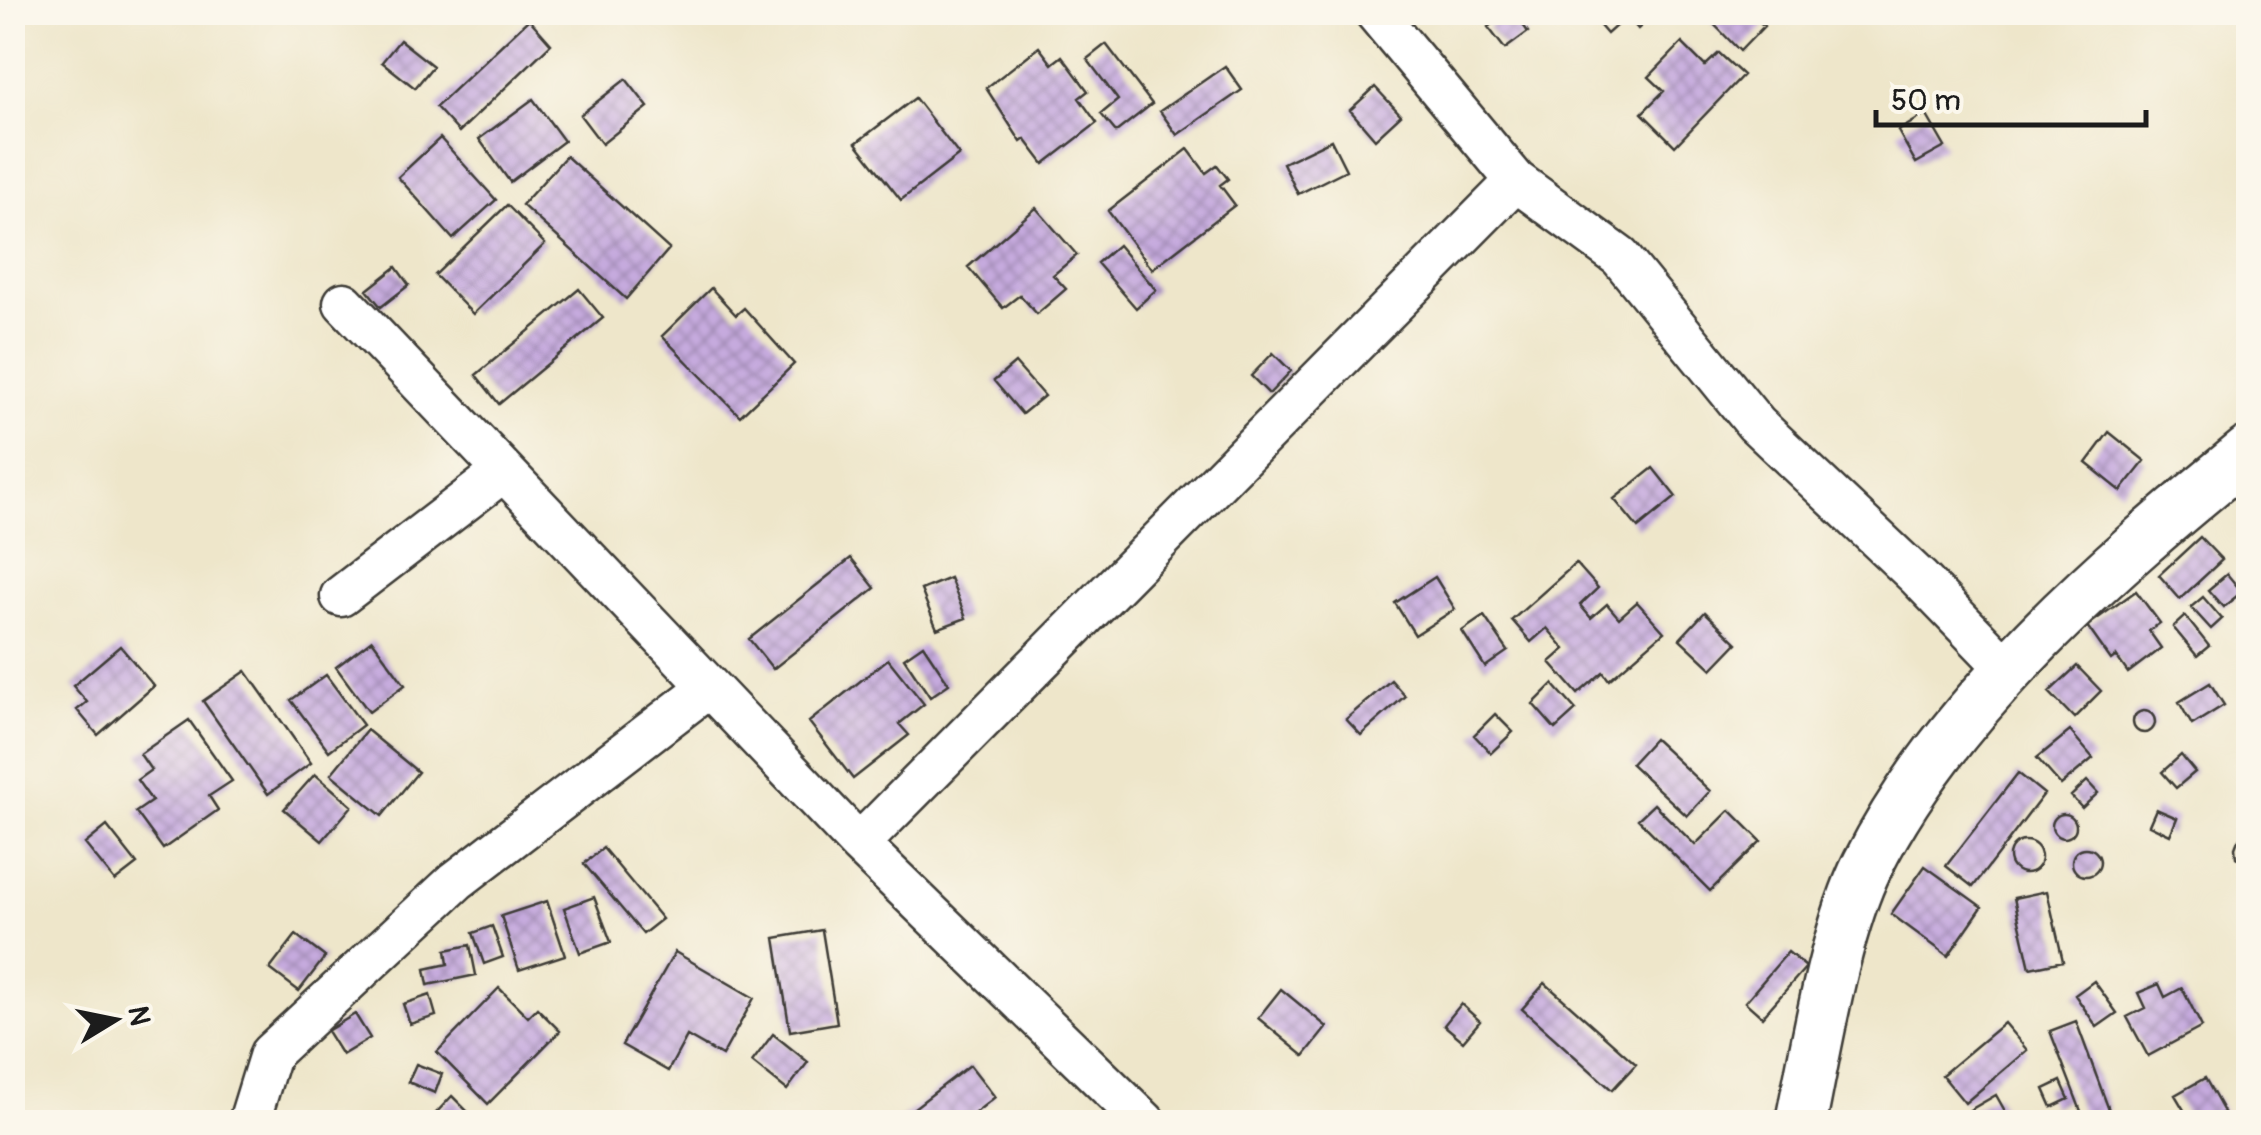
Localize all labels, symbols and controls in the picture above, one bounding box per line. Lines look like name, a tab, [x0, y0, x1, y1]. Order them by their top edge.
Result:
scale bar	[1876, 65, 2146, 127]
text: 50 m	[1891, 82, 1961, 119]
north arrow	[65, 970, 165, 1070]
text: N	[119, 1004, 157, 1028]

